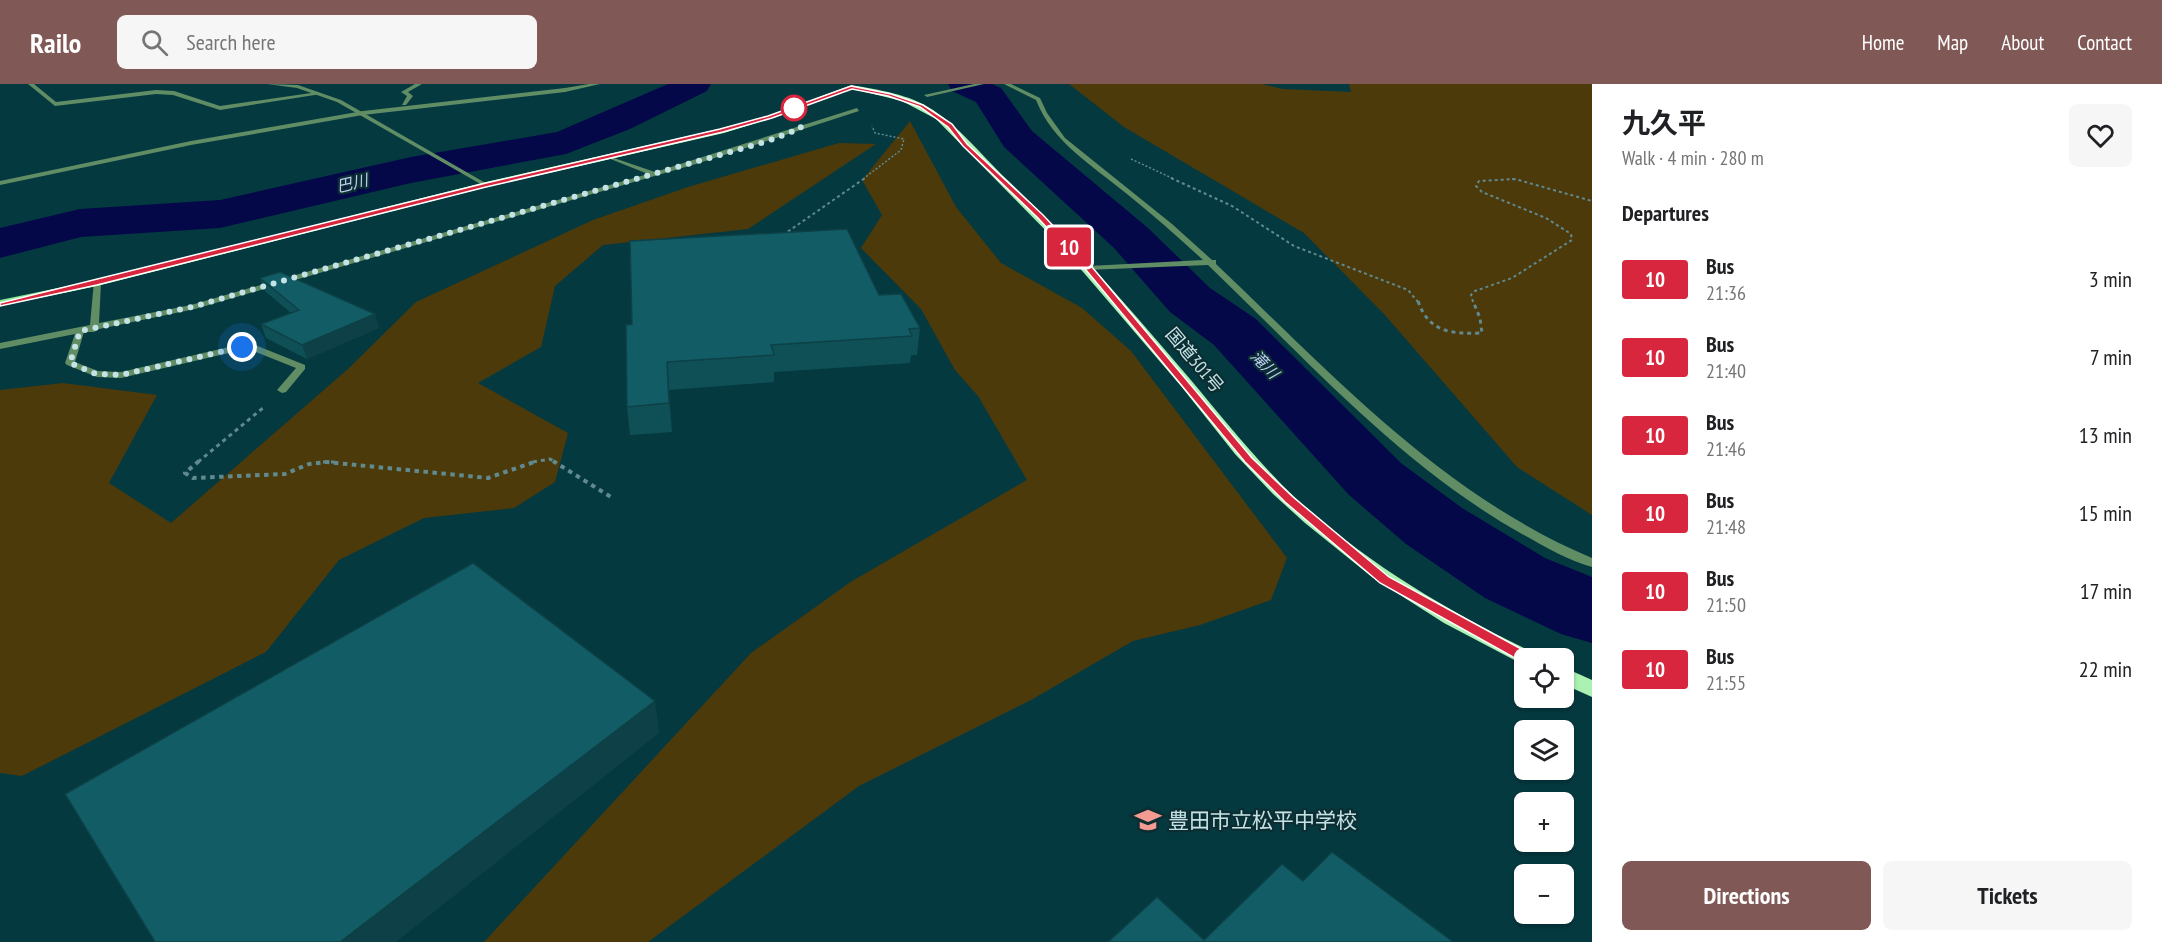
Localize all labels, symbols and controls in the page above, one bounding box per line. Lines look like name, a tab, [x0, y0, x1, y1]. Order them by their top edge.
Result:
search box	[117, 15, 537, 69]
text: Railo	[30, 24, 81, 61]
icon: search	[138, 26, 171, 59]
text: Search here	[186, 28, 276, 56]
text: Home	[1862, 29, 1904, 56]
text: Map	[1937, 29, 1968, 56]
text: About	[2001, 29, 2044, 56]
text: Contact	[2077, 29, 2132, 56]
unlabelled marker	[781, 95, 807, 121]
text: 九久平	[1622, 104, 1706, 141]
button: heart	[2069, 104, 2132, 167]
text: Walk · 4 min · 280 m	[1622, 145, 1764, 171]
water label: 巴川	[334, 169, 372, 196]
text: Departures	[1622, 199, 1709, 227]
line badge: 10	[1042, 228, 1096, 266]
text: 10	[1059, 234, 1079, 261]
text: Bus	[1706, 252, 1734, 280]
text: 3 min	[2089, 265, 2132, 293]
text: 10	[1645, 266, 1665, 293]
text: 21:36	[1706, 280, 1746, 306]
street label: 国道301号	[1161, 323, 1229, 397]
text: Bus	[1706, 330, 1734, 358]
your location	[227, 332, 257, 362]
text: 7 min	[2090, 343, 2132, 371]
text: 10	[1645, 344, 1665, 371]
water label: 滝川	[1247, 346, 1285, 384]
text: 21:40	[1706, 358, 1746, 384]
text: Bus	[1706, 408, 1734, 436]
text: 13 min	[2079, 421, 2132, 449]
text: 10	[1645, 422, 1665, 449]
text: 21:46	[1706, 436, 1746, 462]
text: Bus	[1706, 486, 1734, 514]
text: 15 min	[2079, 499, 2132, 527]
text: 10	[1645, 500, 1665, 527]
text: 21:48	[1706, 514, 1746, 540]
text: Bus	[1706, 564, 1734, 592]
text: 17 min	[2080, 577, 2132, 605]
text: 10	[1645, 578, 1665, 605]
text: 21:50	[1706, 592, 1746, 618]
text: Bus	[1706, 642, 1734, 670]
map controls	[1514, 648, 1574, 924]
button: locate	[1514, 648, 1574, 708]
text: 22 min	[2079, 655, 2132, 683]
text: 10	[1645, 656, 1665, 683]
text: 21:55	[1706, 670, 1746, 696]
button: layers	[1514, 720, 1574, 780]
button: +	[1514, 792, 1574, 852]
school or university icon: 豊田市立松平中学校	[1133, 805, 1163, 835]
place label: 豊田市立松平中学校	[1168, 807, 1357, 834]
button: Directions	[1622, 861, 1871, 930]
button: Tickets	[1883, 861, 2132, 930]
button: −	[1514, 864, 1574, 924]

